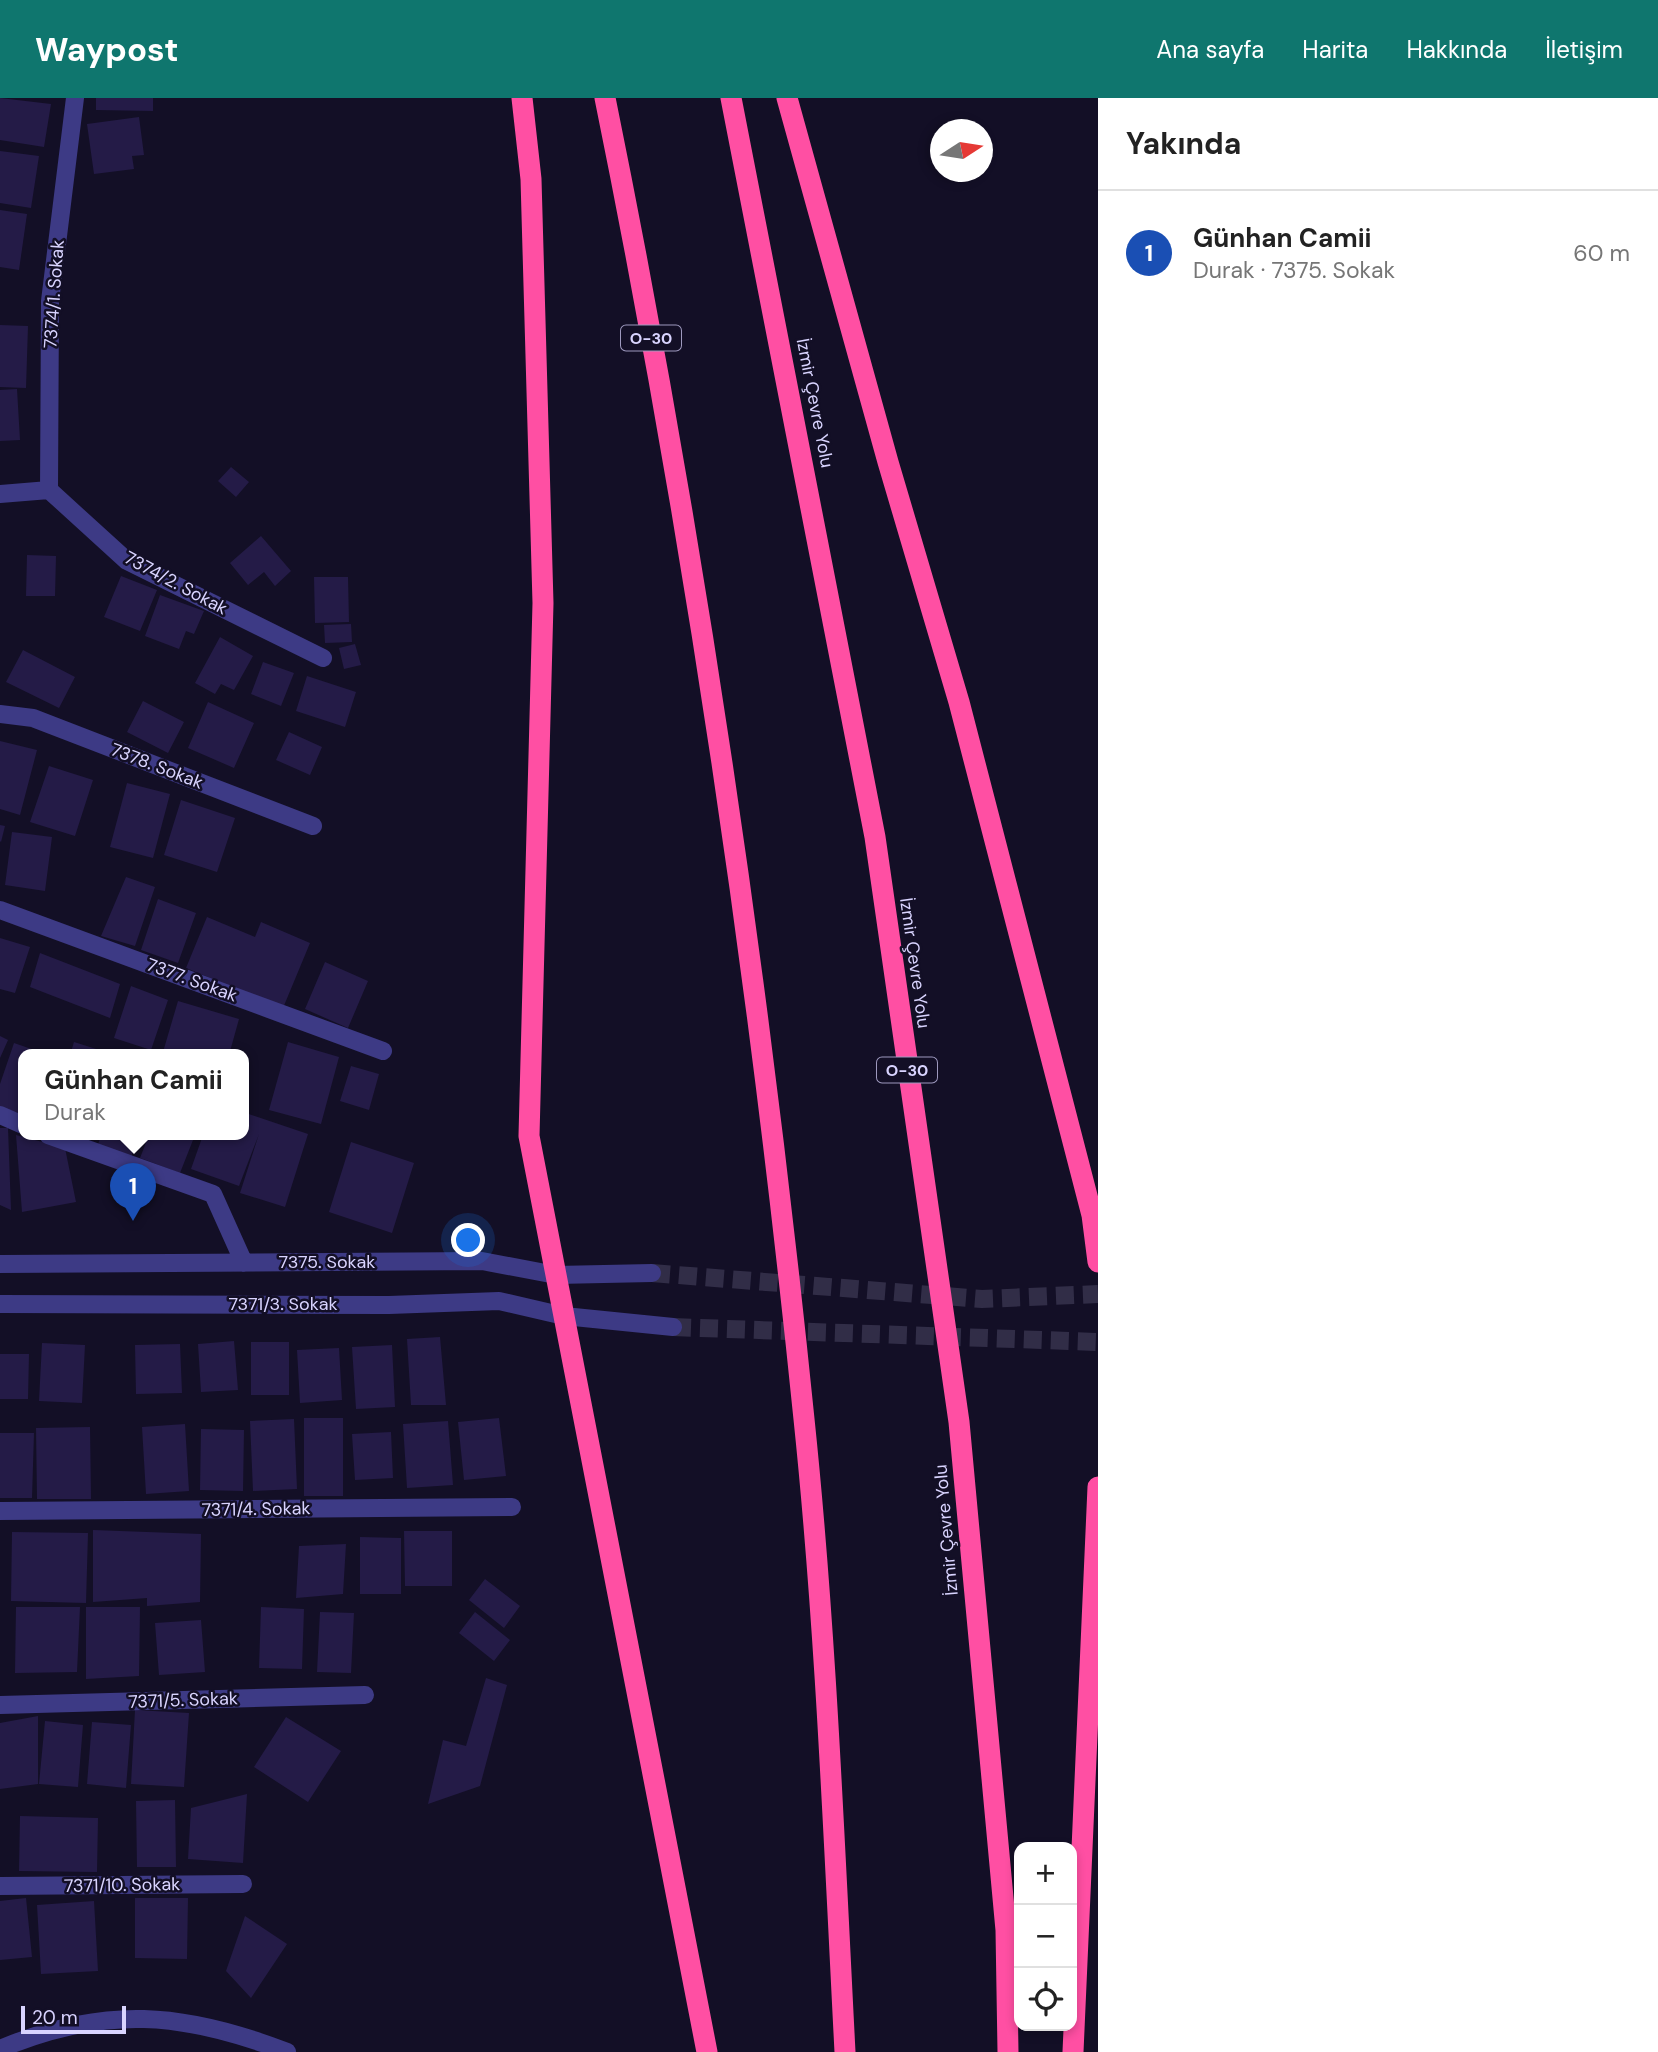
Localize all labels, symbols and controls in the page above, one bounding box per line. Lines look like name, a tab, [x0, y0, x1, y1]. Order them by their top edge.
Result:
text: Waypost	[35, 28, 178, 71]
text: Ana sayfa	[1156, 34, 1264, 65]
text: Harita	[1302, 34, 1368, 65]
text: Hakkında	[1406, 34, 1507, 65]
text: İletişim	[1545, 34, 1623, 65]
north arrow	[930, 119, 993, 182]
text: Yakında	[1126, 124, 1241, 163]
text: Günhan Camii	[1193, 221, 1372, 255]
text: 1	[1145, 238, 1153, 268]
text: 60 m	[1573, 238, 1630, 268]
street label: 7374/1. Sokak	[38, 239, 70, 349]
text: Durak · 7375. Sokak	[1193, 255, 1395, 285]
road number: O-30	[621, 326, 681, 350]
street label: İzmir Çevre Yolu	[791, 336, 839, 470]
street label: 7374/2. Sokak	[120, 546, 232, 620]
street label: 7378. Sokak	[107, 737, 207, 795]
street label: İzmir Çevre Yolu	[894, 896, 936, 1030]
street label: 7377. Sokak	[143, 952, 241, 1008]
popup	[18, 1049, 249, 1140]
road number: O-30	[877, 1058, 937, 1082]
text: Günhan Camii	[44, 1063, 223, 1097]
text: Durak	[44, 1097, 106, 1127]
pin: 1	[110, 1163, 156, 1221]
your location	[451, 1223, 485, 1257]
street label: 7375. Sokak	[279, 1250, 375, 1274]
street label: 7371/3. Sokak	[228, 1292, 338, 1316]
street label: İzmir Çevre Yolu	[928, 1463, 964, 1597]
street label: 7371/4. Sokak	[201, 1496, 311, 1522]
street label: 7371/5. Sokak	[128, 1686, 238, 1714]
map controls	[1014, 1842, 1077, 2031]
button: +	[1014, 1842, 1077, 1905]
street label: 7371/10. Sokak	[64, 1872, 180, 1898]
button: −	[1014, 1905, 1077, 1968]
button: locate	[1014, 1968, 1077, 2031]
scale bar	[21, 2003, 126, 2035]
text: 20 m	[32, 2005, 78, 2030]

